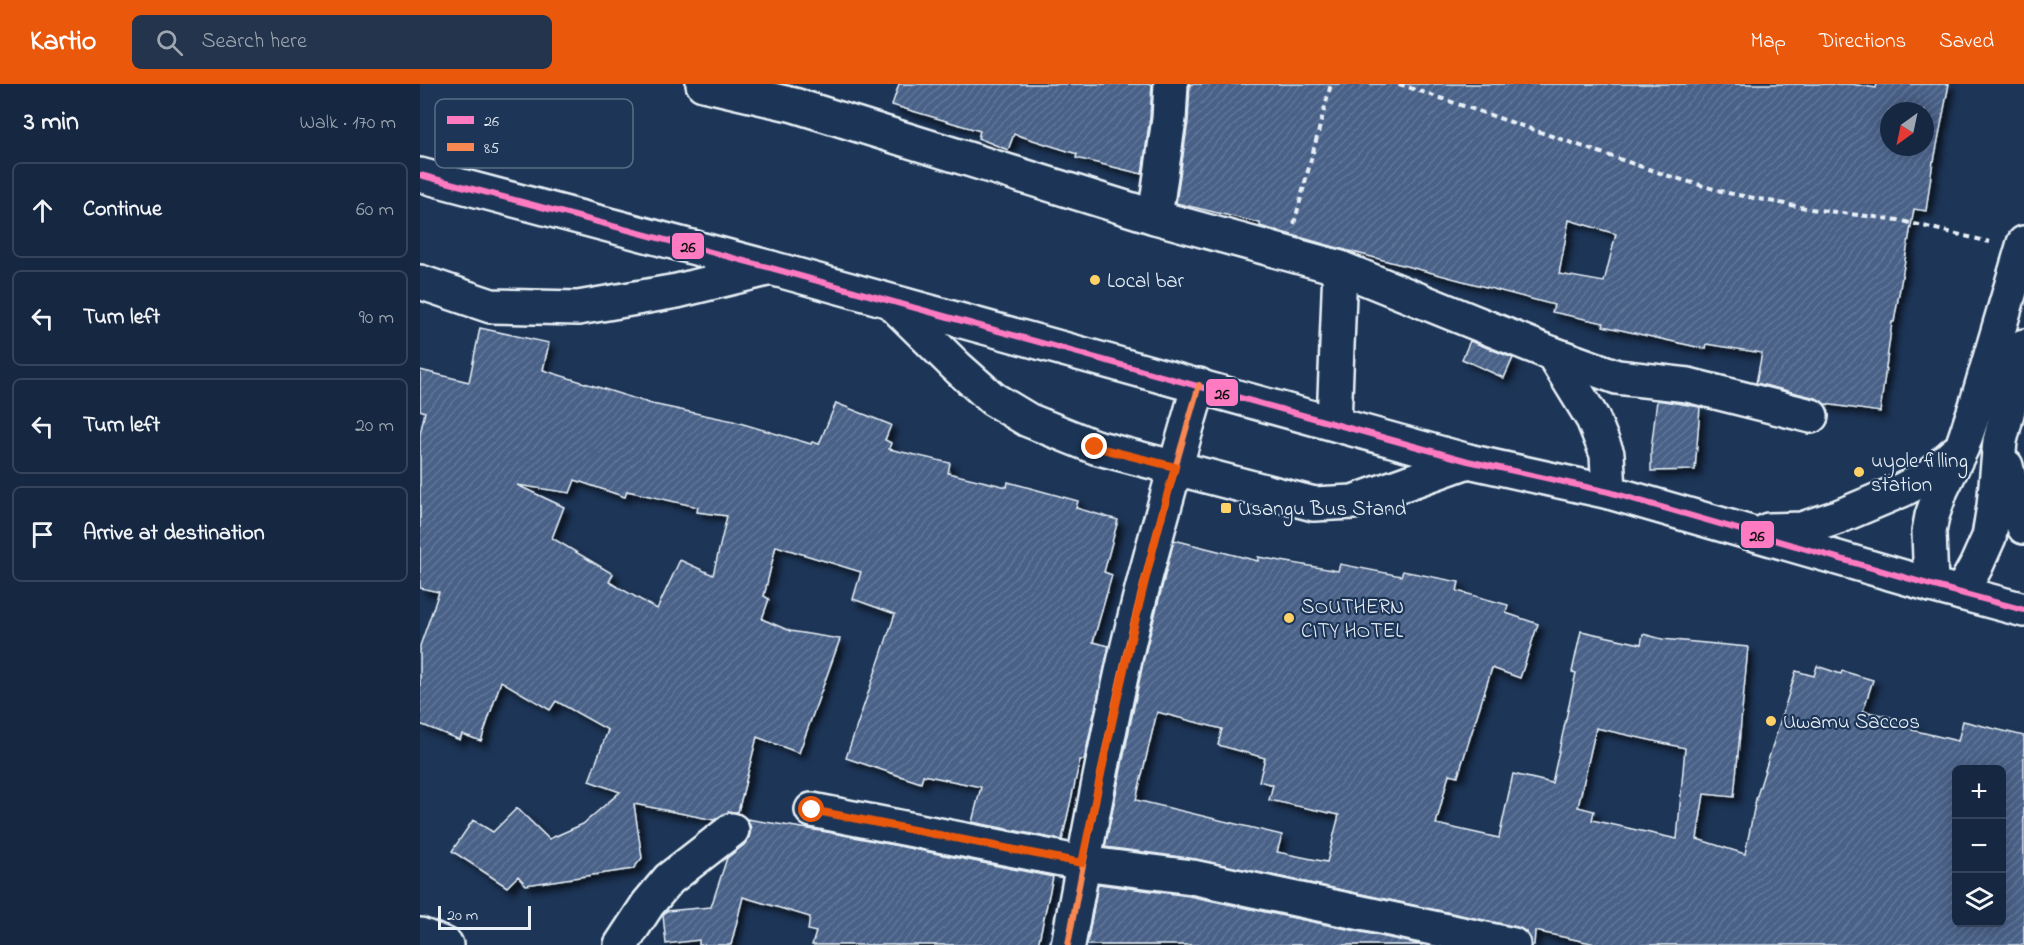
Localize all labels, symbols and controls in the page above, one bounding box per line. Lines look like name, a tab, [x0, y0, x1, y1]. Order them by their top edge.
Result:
search box	[132, 15, 552, 69]
text: Kartio	[30, 22, 96, 63]
icon: search	[153, 26, 186, 59]
text: Search here	[201, 26, 307, 58]
text: Map	[1750, 27, 1786, 57]
text: Directions	[1819, 27, 1906, 57]
text: Saved	[1939, 27, 1994, 57]
legend	[435, 99, 633, 168]
north arrow	[1880, 102, 1934, 156]
text: 3 min	[24, 104, 79, 142]
text: Walk · 170 m	[300, 109, 396, 138]
text: 26	[484, 110, 499, 134]
text: 85	[484, 137, 499, 161]
icon: ahead	[26, 194, 59, 227]
text: Continue	[83, 194, 162, 226]
text: 60 m	[356, 196, 394, 225]
line badge: 26	[671, 232, 705, 260]
text: 26	[680, 236, 696, 260]
place label: Local bar	[1107, 267, 1185, 297]
marker: Local bar	[1088, 273, 1102, 287]
icon: left	[26, 302, 59, 335]
text: Turn left	[83, 302, 160, 334]
text: 90 m	[359, 304, 394, 333]
line badge: 26	[1205, 378, 1239, 407]
text: 26	[1214, 383, 1230, 407]
icon: left	[26, 410, 59, 443]
text: Turn left	[83, 410, 160, 442]
text: 20 m	[355, 412, 394, 441]
route end	[1081, 433, 1107, 459]
place label: uyole filling station	[1871, 447, 1968, 501]
marker: uyole filling station	[1852, 465, 1866, 479]
place label: Usangu Bus Stand	[1238, 495, 1407, 527]
marker: Usangu Bus Stand	[1219, 501, 1233, 515]
icon: arrive	[26, 518, 59, 551]
text: Arrive at destination	[83, 518, 265, 550]
line badge: 26	[1740, 520, 1775, 549]
text: 26	[1749, 525, 1765, 549]
place label: SOUTHERN CITY HOTEL	[1301, 593, 1404, 647]
marker: SOUTHERN CITY HOTEL	[1282, 611, 1296, 625]
place label: Uwamu Saccos	[1783, 708, 1920, 738]
marker: Uwamu Saccos	[1764, 714, 1778, 728]
map controls	[1952, 765, 2006, 927]
button: +	[1952, 765, 2006, 819]
route start	[798, 796, 824, 822]
button: −	[1952, 819, 2006, 873]
button: layers	[1952, 873, 2006, 927]
scale bar	[438, 903, 531, 930]
text: 20 m	[447, 904, 478, 928]

